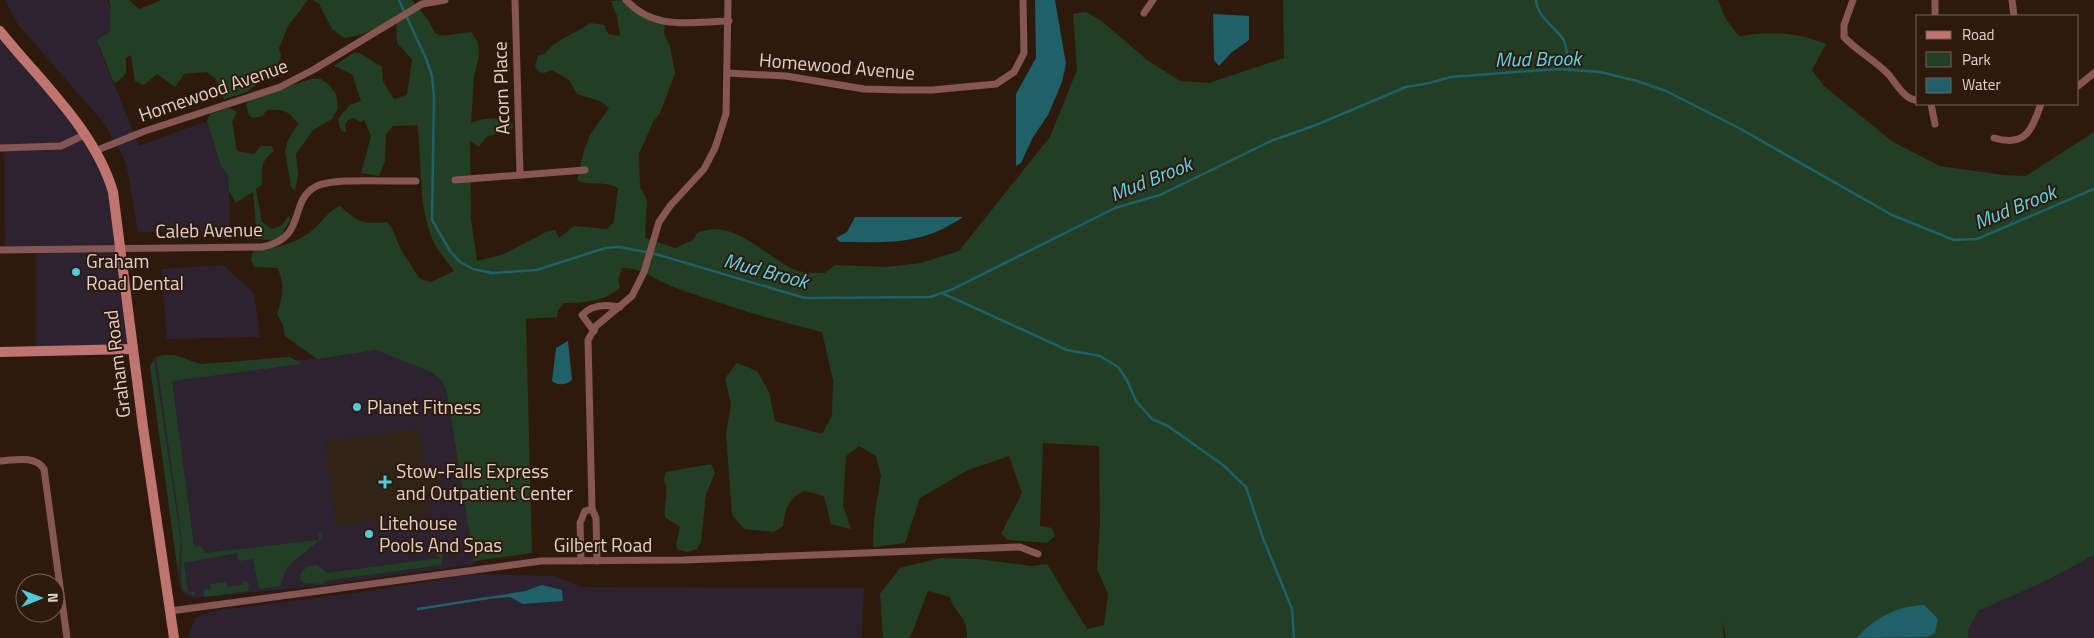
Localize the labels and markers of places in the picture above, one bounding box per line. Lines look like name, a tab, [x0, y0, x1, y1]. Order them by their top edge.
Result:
place label: Graham Road Dental	[86, 246, 184, 297]
marker: Graham Road Dental	[70, 266, 82, 278]
place label: Planet Fitness	[367, 392, 481, 421]
marker: Planet Fitness	[351, 401, 363, 413]
place label: Stow-Falls Express and Outpatient Center	[396, 456, 573, 507]
marker: Stow-Falls Express and Outpatient Center	[378, 475, 392, 489]
place label: Litehouse Pools And Spas	[379, 508, 502, 559]
marker: Litehouse Pools And Spas	[363, 528, 375, 540]

